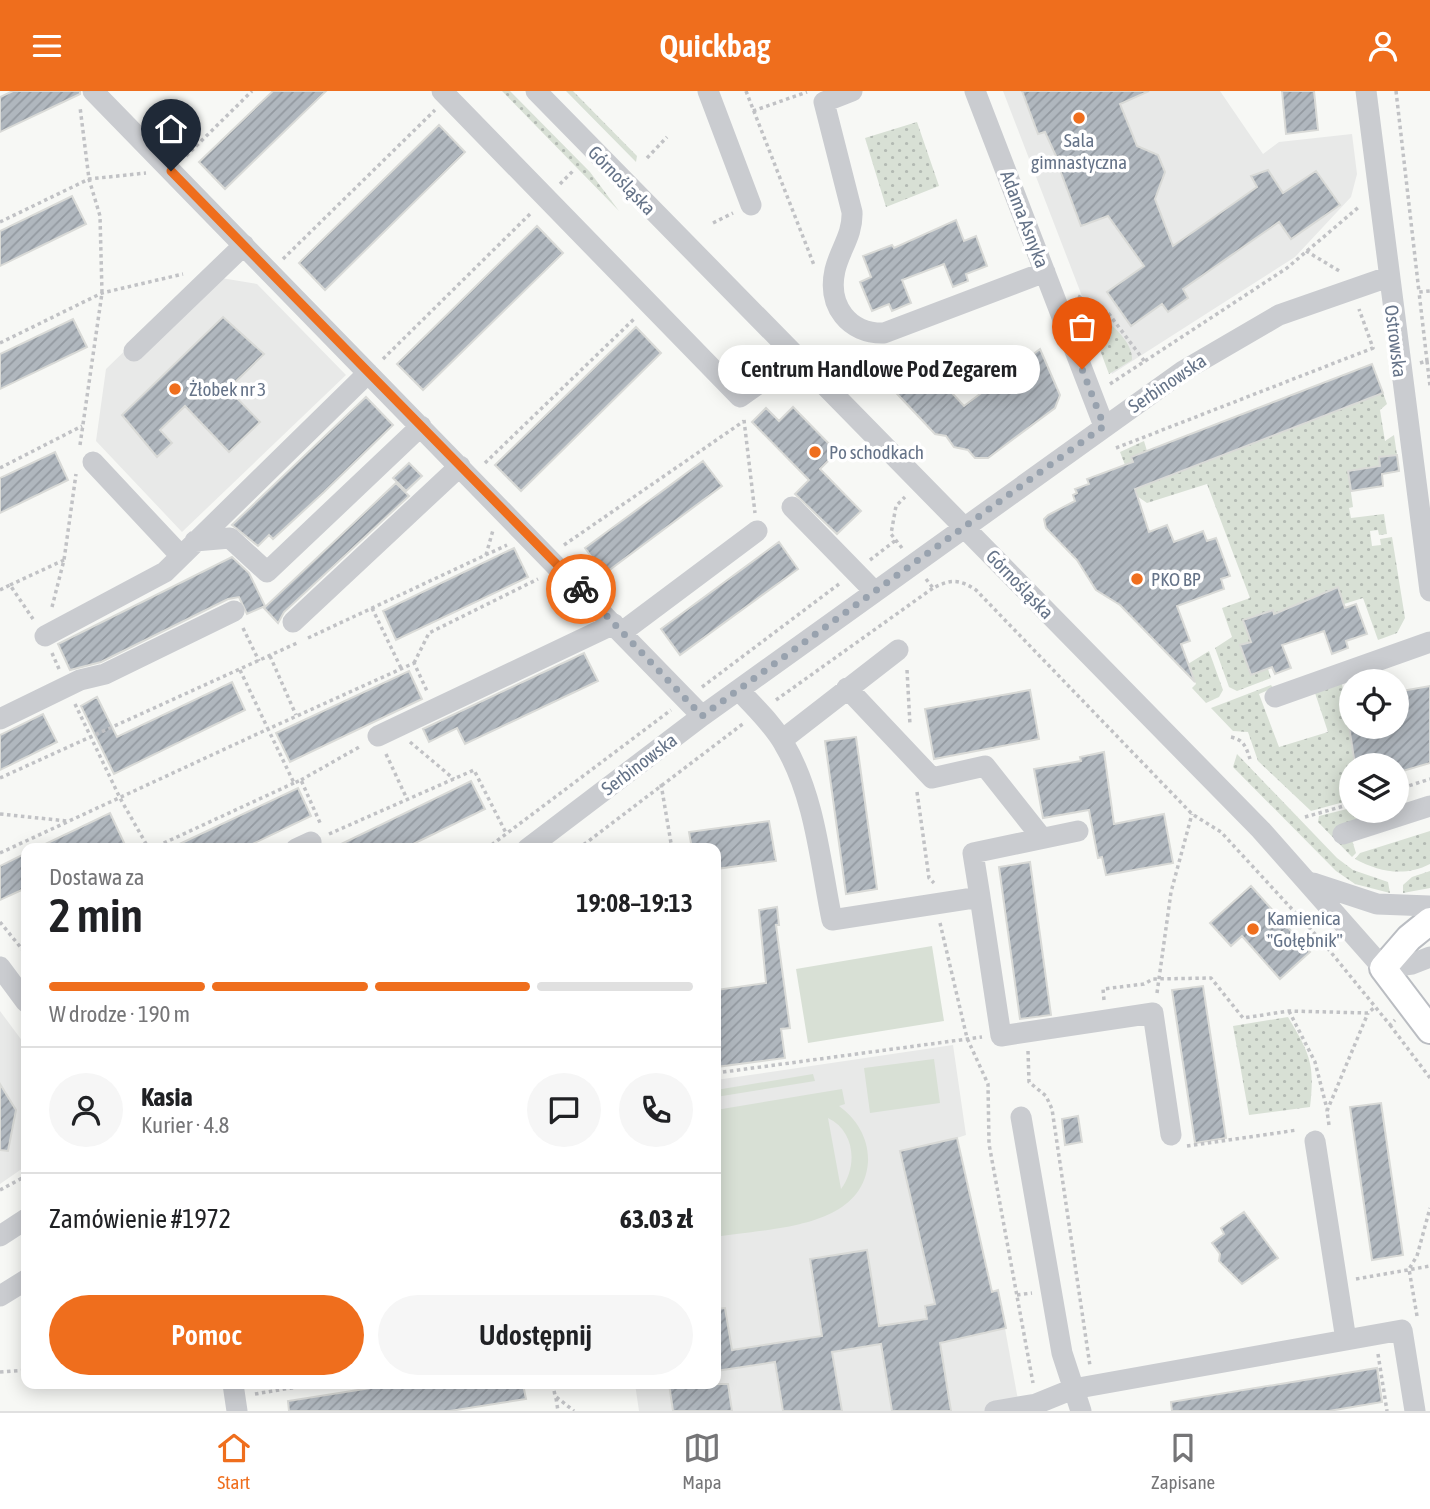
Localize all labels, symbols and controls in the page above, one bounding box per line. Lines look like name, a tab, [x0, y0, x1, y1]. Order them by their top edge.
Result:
icon: menu	[28, 27, 66, 65]
text: Quickbag	[659, 27, 771, 64]
icon: person	[1364, 27, 1402, 65]
pin	[141, 99, 201, 171]
icon: home	[152, 110, 190, 148]
marker: Sala gimnastyczna	[1071, 110, 1087, 126]
place label: Sala gimnastyczna	[1031, 129, 1127, 173]
street label: Górnośląska	[584, 141, 660, 219]
street label: Adama Asnyka	[996, 167, 1054, 271]
pin	[1052, 297, 1112, 369]
street label: Ostrowska	[1381, 303, 1411, 379]
icon: bag	[1063, 308, 1101, 346]
callout: Centrum Handlowe Pod Zegarem	[718, 345, 1040, 393]
street label: Serbinowska	[1124, 349, 1210, 417]
text: Centrum Handlowe Pod Zegarem	[741, 356, 1017, 382]
place label: Żłobek nr 3	[189, 378, 266, 400]
marker: Żłobek nr 3	[167, 381, 183, 397]
place label: Po schodkach	[829, 441, 924, 463]
marker: Po schodkach	[807, 444, 823, 460]
street label: Górnośląska	[982, 545, 1058, 623]
courier	[546, 554, 616, 624]
place label: PKO BP	[1151, 568, 1201, 590]
icon: bike	[562, 570, 600, 608]
marker: PKO BP	[1129, 571, 1145, 587]
map controls	[1339, 669, 1409, 823]
button: locate	[1339, 669, 1409, 739]
street label: Serbinowska	[597, 728, 681, 800]
button: layers	[1339, 753, 1409, 823]
text: Dostawa za	[49, 864, 144, 890]
text: 19:08–19:13	[576, 888, 693, 918]
text: 2 min	[49, 889, 143, 942]
place label: Kamienica "Gołębnik"	[1267, 907, 1343, 951]
marker: Kamienica "Gołębnik"	[1245, 921, 1261, 937]
text: W drodze · 190 m	[49, 1001, 190, 1027]
button: person	[49, 1073, 123, 1147]
button: chat	[527, 1073, 601, 1147]
button: phone	[619, 1073, 693, 1147]
text: Kasia	[141, 1082, 193, 1112]
text: Kurier · 4.8	[141, 1112, 229, 1138]
text: Zamówienie #1972	[49, 1204, 231, 1234]
text: 63.03 zł	[620, 1204, 693, 1234]
button: Pomoc	[49, 1295, 364, 1375]
button: Udostępnij	[378, 1295, 693, 1375]
tab: Start	[215, 1429, 253, 1493]
tab: Mapa	[682, 1429, 722, 1493]
tab: Zapisane	[1151, 1429, 1215, 1493]

